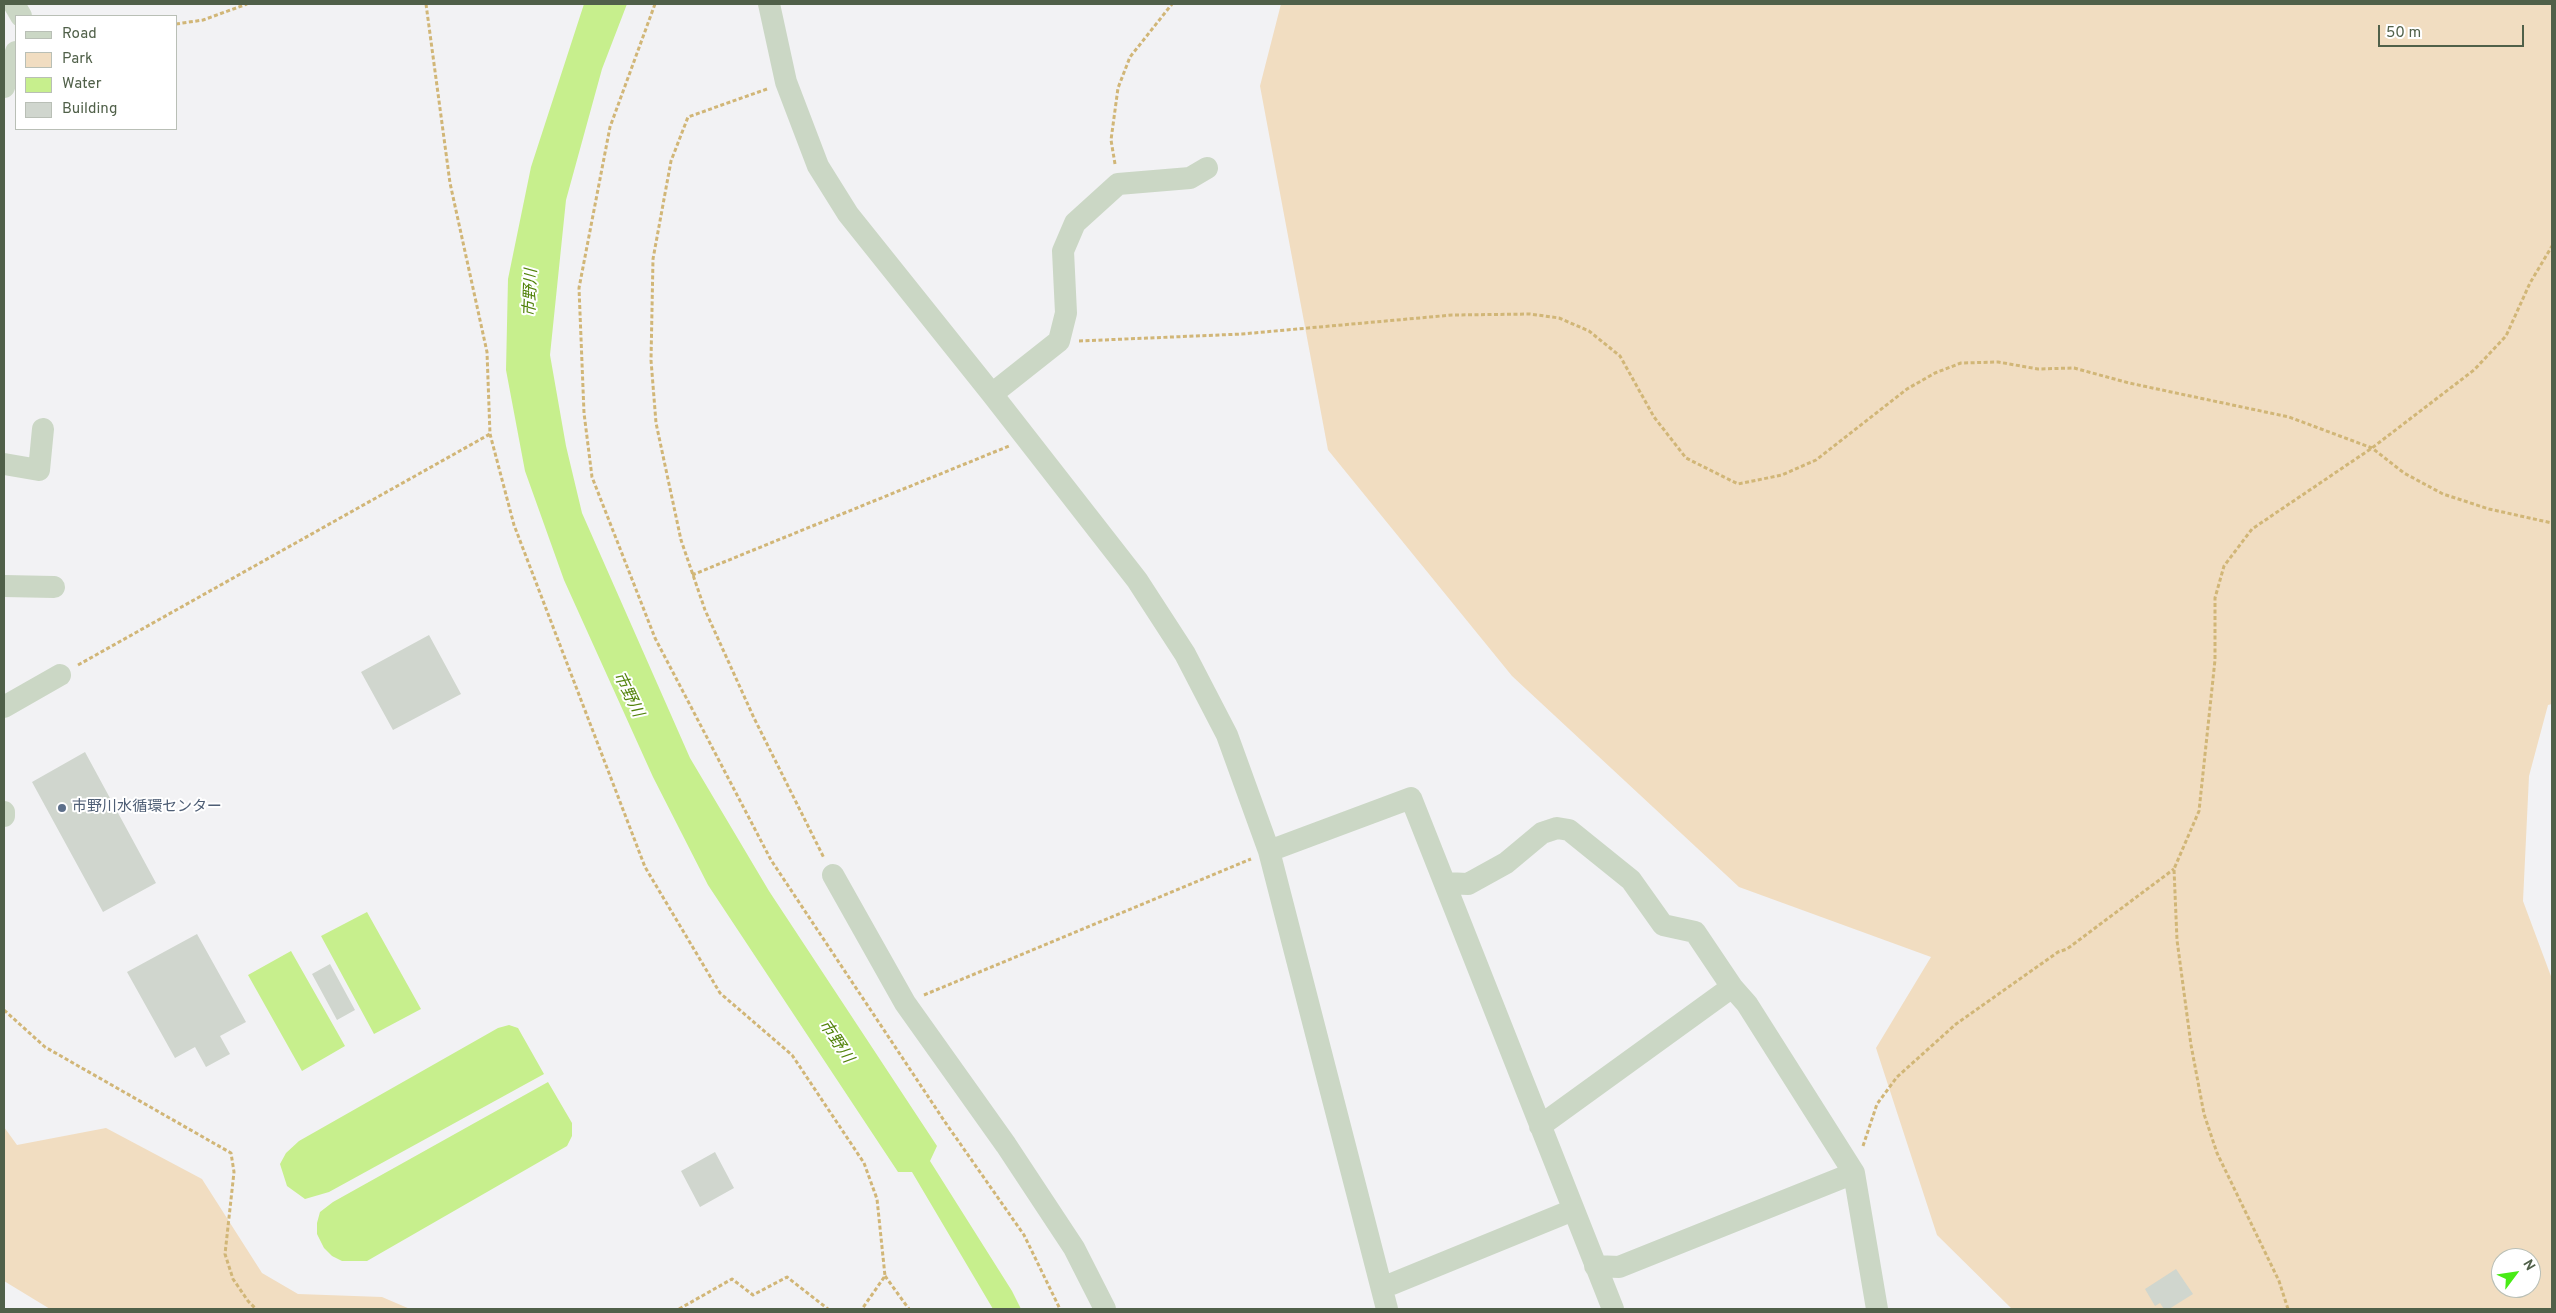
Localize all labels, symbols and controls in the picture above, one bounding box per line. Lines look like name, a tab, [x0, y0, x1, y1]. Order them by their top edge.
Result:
legend	[15, 15, 178, 130]
scale bar	[2381, 15, 2527, 47]
text: 50 m	[2386, 24, 2421, 43]
text: Road	[62, 25, 97, 44]
text: Park	[62, 50, 93, 69]
text: Water	[62, 75, 101, 94]
text: Building	[62, 100, 117, 119]
water label: 市野川	[522, 269, 542, 317]
water label: 市野川	[608, 669, 646, 721]
place label: 市野川水循環センター	[72, 799, 222, 817]
marker: 市野川水循環センター	[56, 802, 68, 814]
water label: 市野川	[814, 1017, 856, 1067]
north arrow	[2491, 1248, 2541, 1298]
text: N	[2519, 1257, 2538, 1274]

